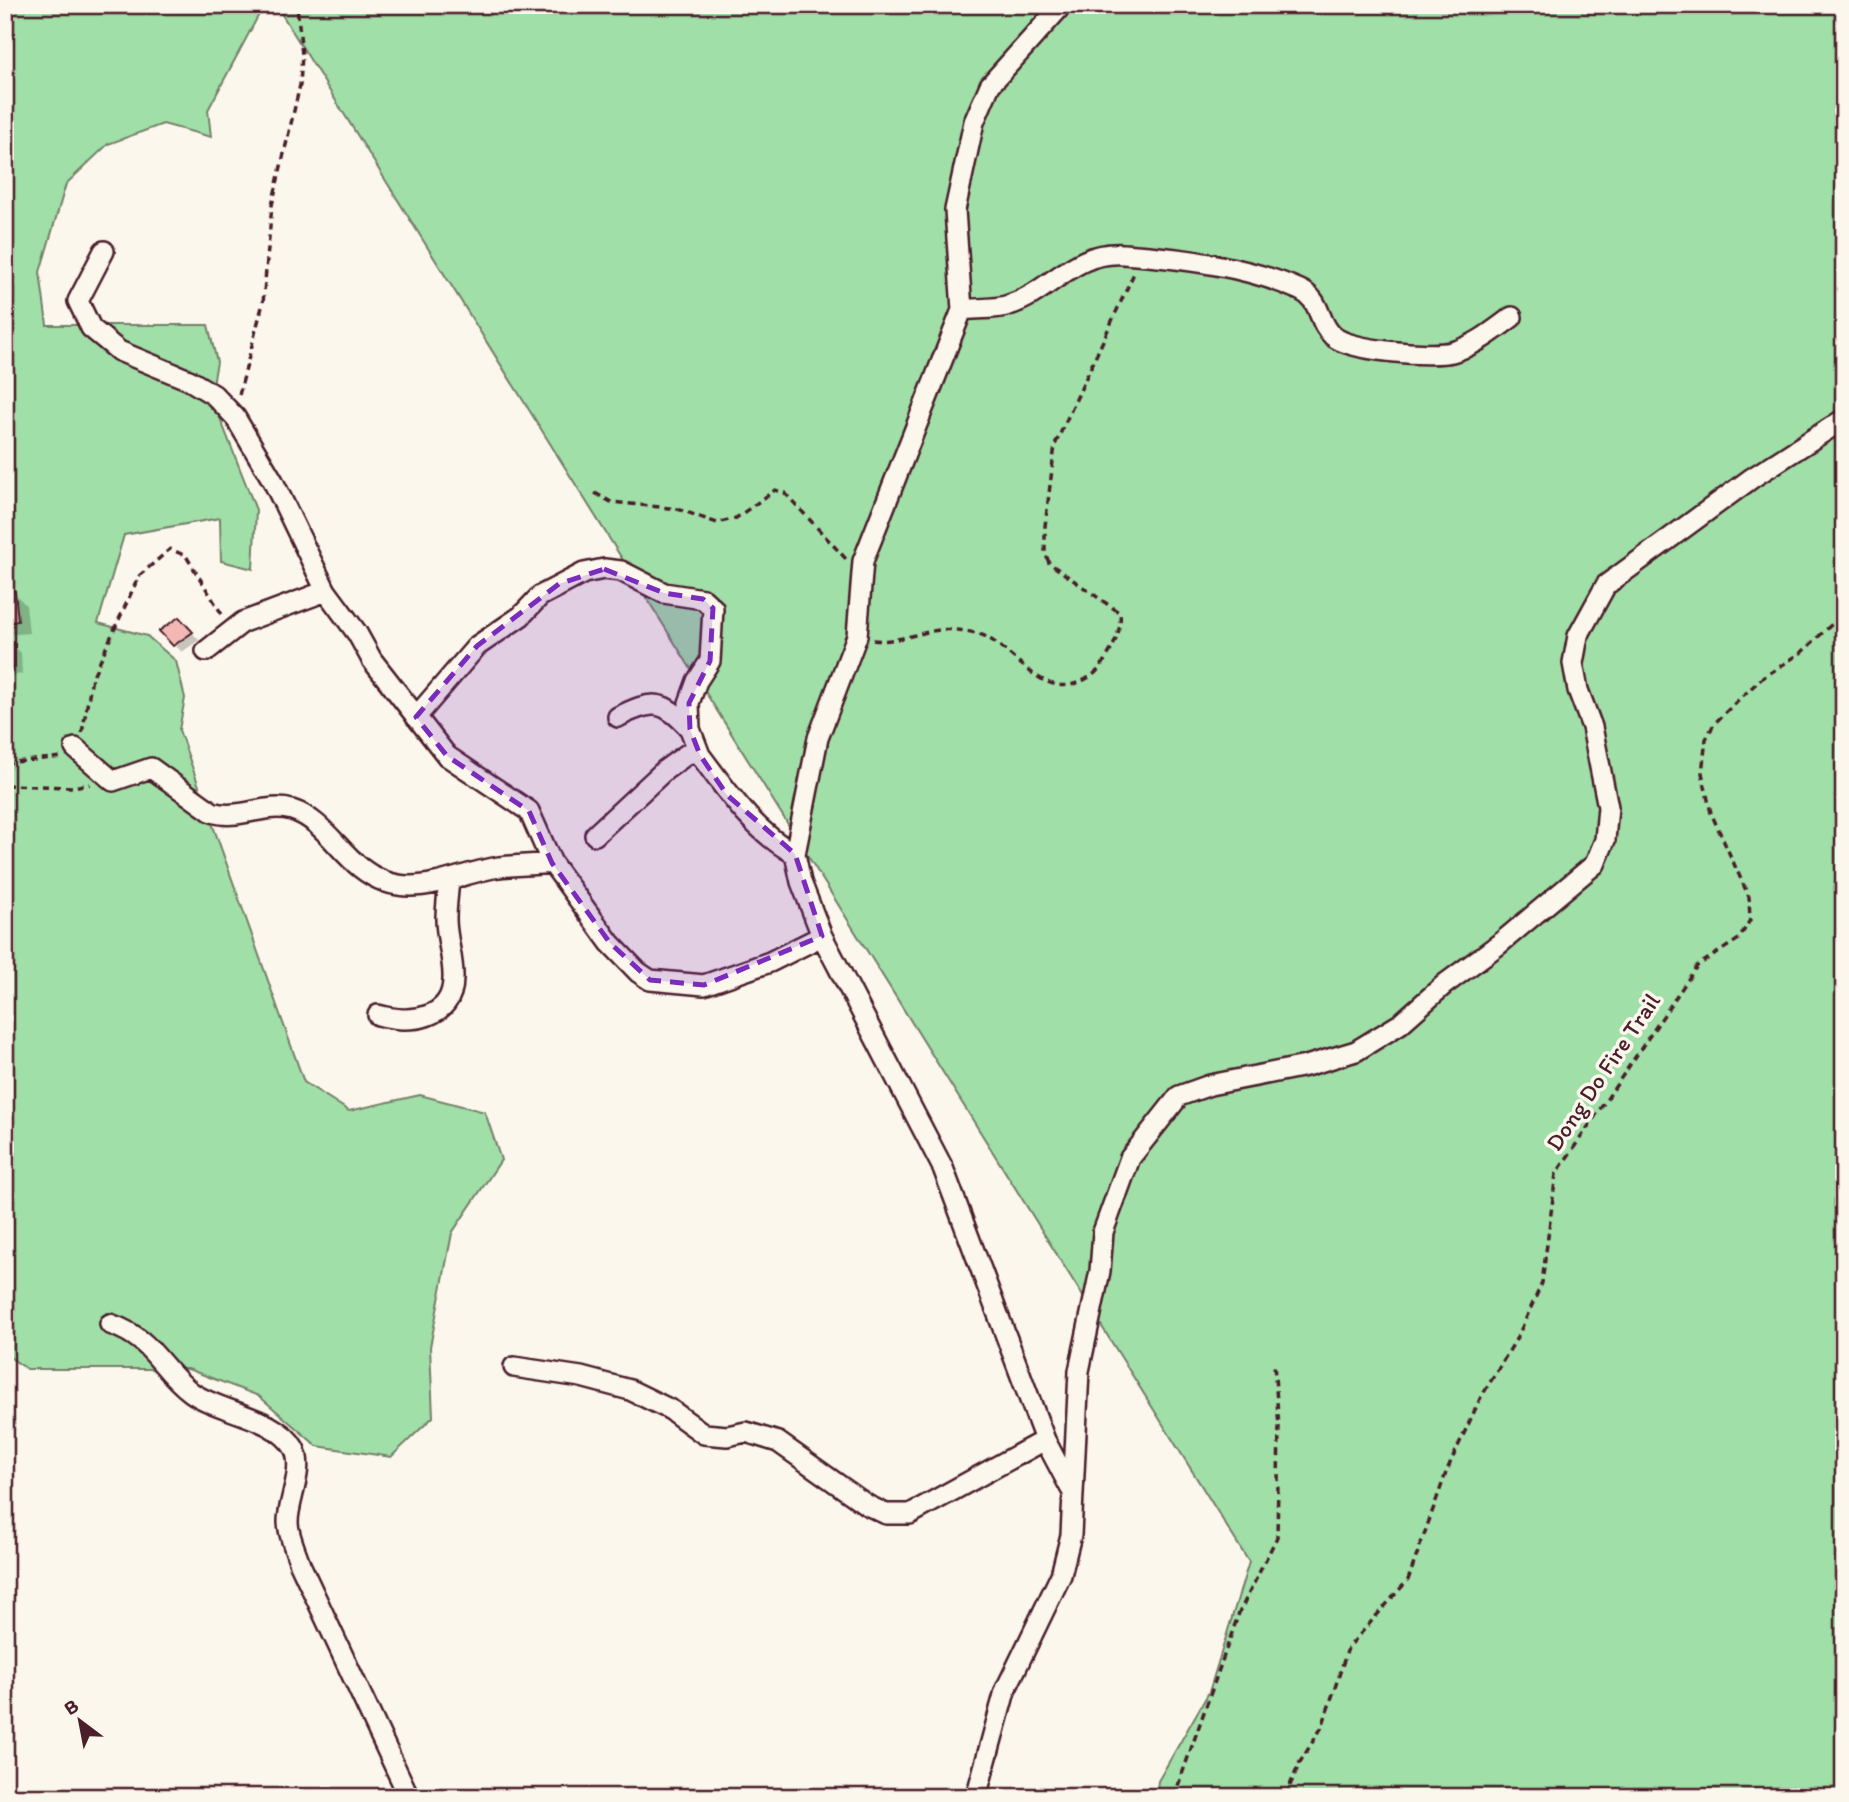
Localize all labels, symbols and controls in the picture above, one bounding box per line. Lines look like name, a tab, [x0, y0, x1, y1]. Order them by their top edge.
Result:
street label: Dong Do Fire Trail	[1539, 987, 1666, 1156]
north arrow	[46, 1686, 116, 1756]
text: B	[60, 1694, 83, 1720]

